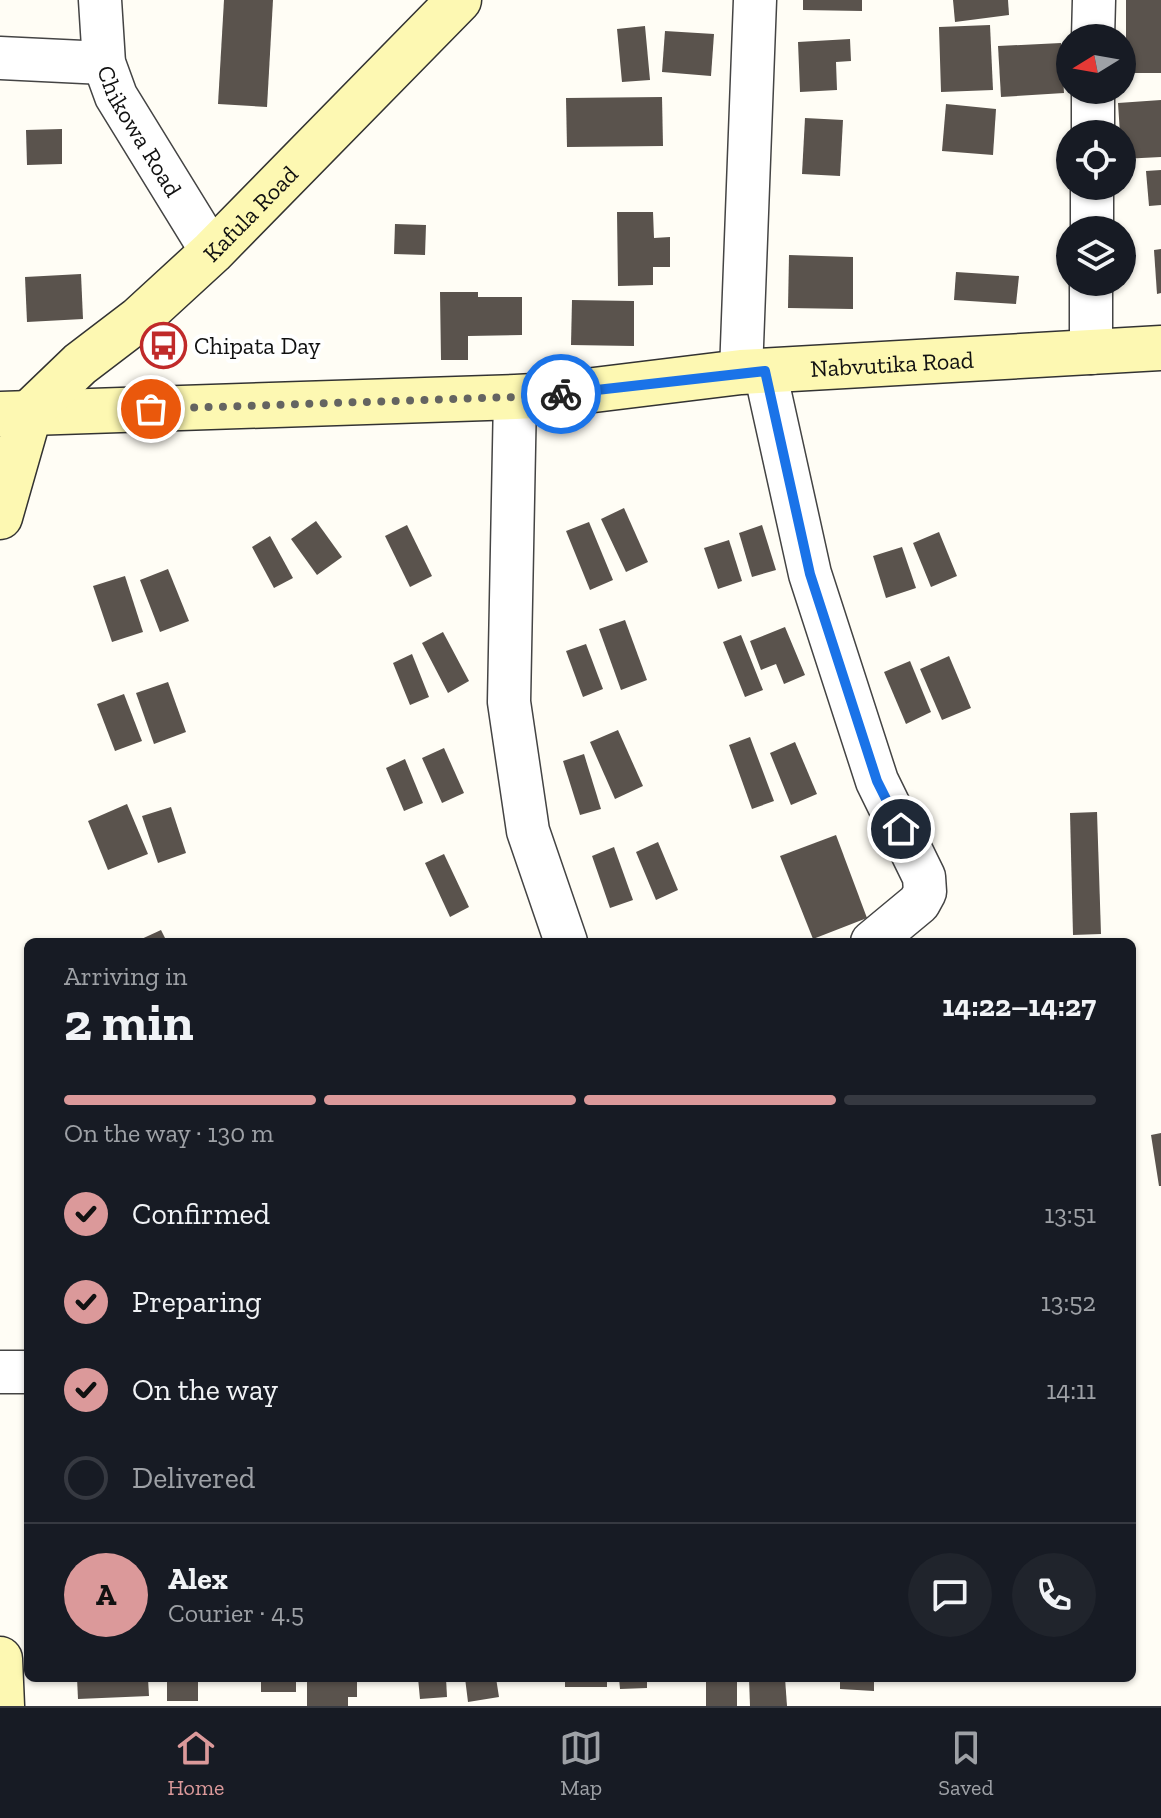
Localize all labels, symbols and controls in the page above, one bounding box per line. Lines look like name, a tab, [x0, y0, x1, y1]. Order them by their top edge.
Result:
north arrow	[1056, 24, 1136, 104]
map controls	[1056, 24, 1136, 296]
street label: Chikowa Road	[92, 61, 189, 202]
button: locate	[1056, 120, 1136, 200]
street label: Kafula Road	[196, 159, 303, 267]
button: layers	[1056, 216, 1136, 296]
bus stop icon: Chipata Day	[139, 321, 187, 369]
place label: Chipata Day	[194, 331, 321, 360]
street label: Nabvutika Road	[810, 344, 975, 383]
courier	[521, 354, 601, 434]
icon: bike	[539, 372, 583, 416]
pin	[117, 375, 185, 443]
icon: bag	[129, 387, 173, 431]
pin	[867, 795, 935, 863]
icon: home	[879, 807, 923, 851]
text: Arriving in	[64, 960, 187, 992]
text: 14:22–14:27	[942, 988, 1096, 1024]
text: 2 min	[64, 991, 194, 1053]
text: On the way · 130 m	[64, 1117, 274, 1149]
icon: check	[64, 1192, 108, 1236]
text: Confirmed	[132, 1196, 270, 1232]
text: 13:51	[1044, 1198, 1096, 1230]
icon: check	[64, 1280, 108, 1324]
text: Preparing	[132, 1284, 262, 1320]
text: 13:52	[1041, 1286, 1096, 1318]
icon: check	[64, 1368, 108, 1412]
text: On the way	[132, 1372, 278, 1408]
text: 14:11	[1046, 1374, 1096, 1406]
text: Delivered	[132, 1460, 255, 1496]
button: chat	[908, 1553, 992, 1637]
button: phone	[1012, 1553, 1096, 1637]
text: Alex	[168, 1561, 228, 1597]
text: A	[96, 1577, 116, 1613]
text: Courier · 4.5	[168, 1597, 304, 1629]
tab: Home	[168, 1726, 224, 1801]
tab: Map	[559, 1726, 603, 1801]
tab: Saved	[938, 1726, 993, 1801]

